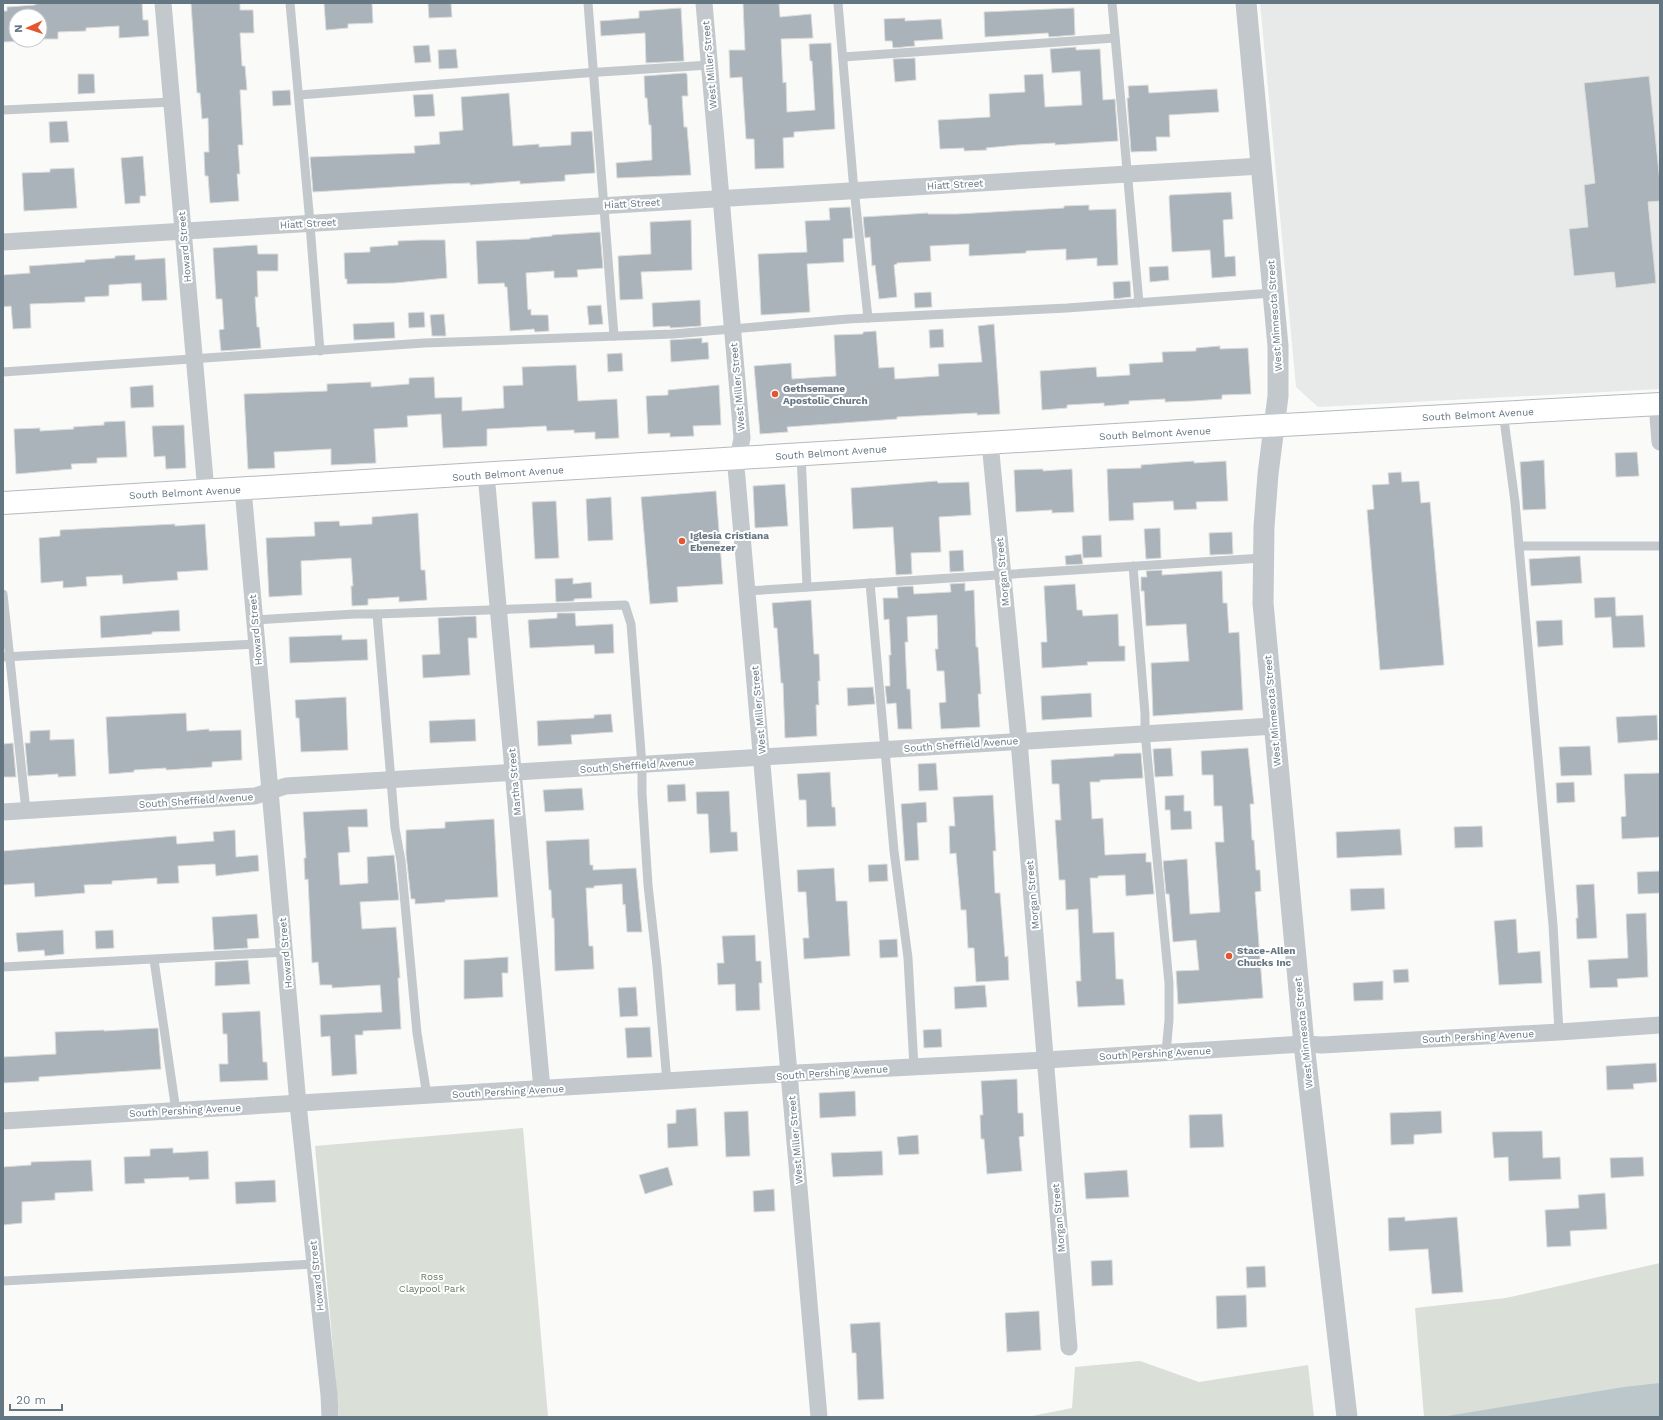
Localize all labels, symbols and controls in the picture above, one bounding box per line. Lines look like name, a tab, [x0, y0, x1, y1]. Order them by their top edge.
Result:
north arrow	[8, 8, 48, 48]
street label: West Miller Street	[700, 20, 719, 109]
text: N	[12, 24, 25, 33]
street label: Hiatt Street	[926, 177, 984, 191]
street label: Hiatt Street	[603, 196, 661, 210]
street label: Howard Street	[176, 210, 193, 283]
street label: Hiatt Street	[279, 216, 337, 230]
street label: West Minnesota Street	[1265, 259, 1284, 372]
street label: West Miller Street	[728, 342, 747, 431]
place label: Gethsemane Apostolic Church	[783, 383, 868, 406]
marker: Gethsemane Apostolic Church	[770, 389, 780, 399]
street label: South Belmont Avenue	[1422, 406, 1534, 423]
street label: South Belmont Avenue	[1099, 425, 1211, 442]
street label: South Belmont Avenue	[775, 443, 887, 462]
street label: South Belmont Avenue	[452, 464, 564, 483]
street label: South Belmont Avenue	[129, 484, 241, 501]
place label: Iglesia Cristiana Ebenezer	[690, 530, 769, 553]
marker: Iglesia Cristiana Ebenezer	[677, 536, 687, 546]
street label: Morgan Street	[994, 536, 1011, 607]
street label: Howard Street	[247, 593, 264, 666]
street label: West Minnesota Street	[1262, 654, 1283, 767]
street label: West Miller Street	[749, 665, 768, 754]
street label: South Sheffield Avenue	[903, 735, 1019, 754]
street label: Martha Street	[506, 747, 523, 816]
street label: South Sheffield Avenue	[579, 756, 695, 775]
street label: South Sheffield Avenue	[138, 791, 254, 810]
street label: Morgan Street	[1024, 859, 1041, 930]
street label: Howard Street	[277, 916, 294, 989]
place label: Stace-Allen Chucks Inc	[1237, 945, 1296, 968]
marker: Stace-Allen Chucks Inc	[1224, 951, 1234, 961]
street label: West Minnesota Street	[1292, 976, 1315, 1089]
street label: South Pershing Avenue	[1422, 1028, 1534, 1045]
street label: South Pershing Avenue	[1099, 1045, 1211, 1062]
street label: South Pershing Avenue	[776, 1063, 889, 1082]
street label: South Pershing Avenue	[452, 1083, 564, 1100]
street label: West Miller Street	[786, 1095, 805, 1184]
street label: South Pershing Avenue	[129, 1102, 241, 1119]
street label: Morgan Street	[1050, 1182, 1067, 1253]
street label: Howard Street	[307, 1239, 326, 1312]
park label: Ross Claypool Park	[399, 1271, 466, 1294]
scale bar	[10, 1386, 62, 1412]
text: 20 m	[16, 1393, 46, 1407]

